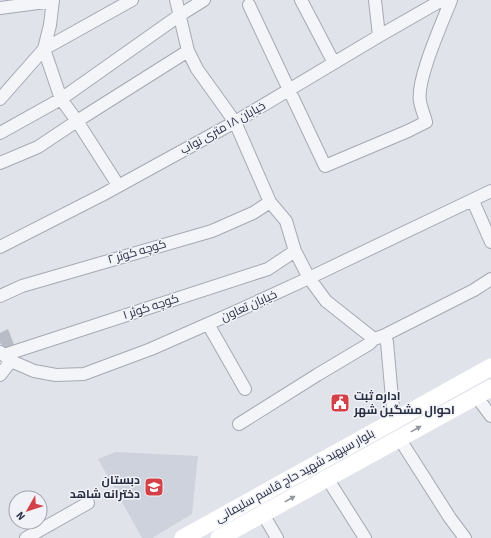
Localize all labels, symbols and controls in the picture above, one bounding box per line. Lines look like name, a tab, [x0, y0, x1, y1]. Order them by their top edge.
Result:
street label: خیابان ۱۸ متری نواب	[177, 97, 269, 159]
street label: کوچه کوثر ۲	[106, 236, 168, 268]
street label: خیابان تعاون	[218, 286, 280, 326]
street label: کوچه کوثر ۱	[121, 290, 181, 324]
place label: اداره ثبت احوال مشگین شهر	[353, 388, 455, 419]
public building icon: اداره ثبت احوال مشگین شهر	[329, 392, 351, 414]
street label: بلوار سپهبد شهید حاج قاسم سلیمانی	[212, 425, 378, 527]
one-way arrow	[410, 426, 422, 433]
place label: دبستان دخترانه شاهد	[70, 472, 140, 503]
school or university icon: دبستان دخترانه شاهد	[143, 476, 165, 498]
north arrow	[8, 490, 48, 530]
one-way arrow	[284, 495, 296, 502]
text: N	[12, 508, 29, 524]

